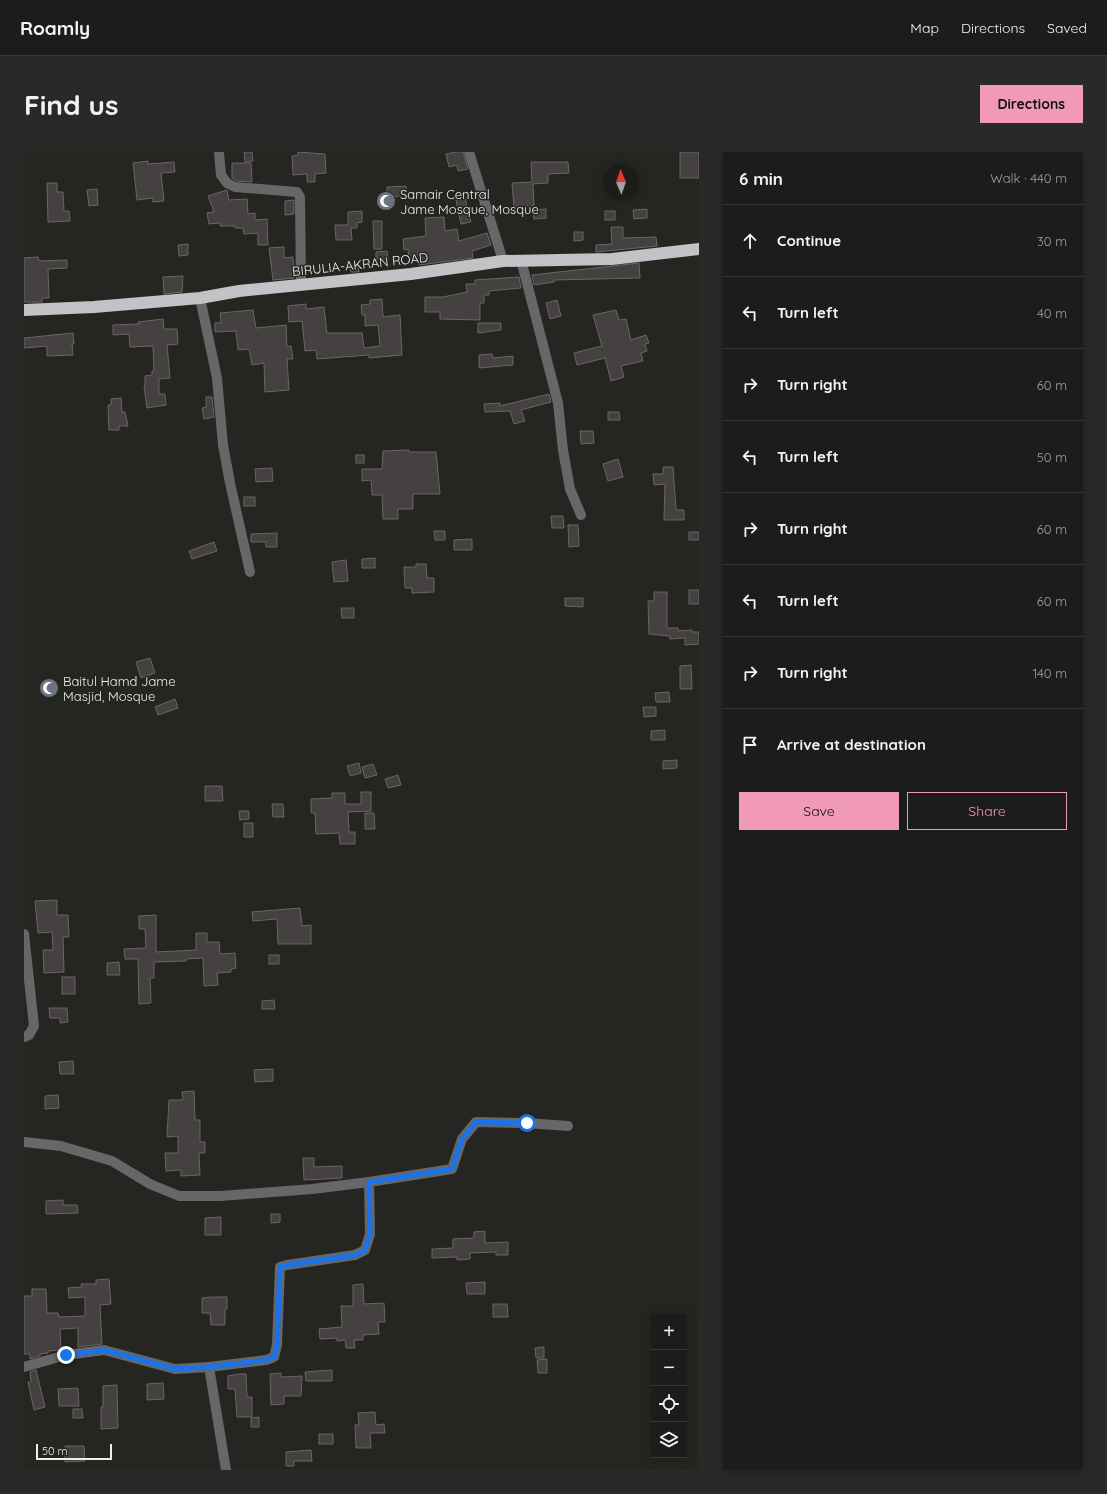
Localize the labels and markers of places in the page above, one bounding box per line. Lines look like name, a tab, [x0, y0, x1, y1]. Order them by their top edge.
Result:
place label: Samair Central Jame Mosque, Mosque	[400, 186, 539, 217]
mosque icon: Samair Central Jame Mosque, Mosque	[375, 190, 397, 212]
place label: Baitul Hamd Jame Masjid, Mosque	[63, 673, 176, 704]
mosque icon: Baitul Hamd Jame Masjid, Mosque	[38, 677, 60, 699]

